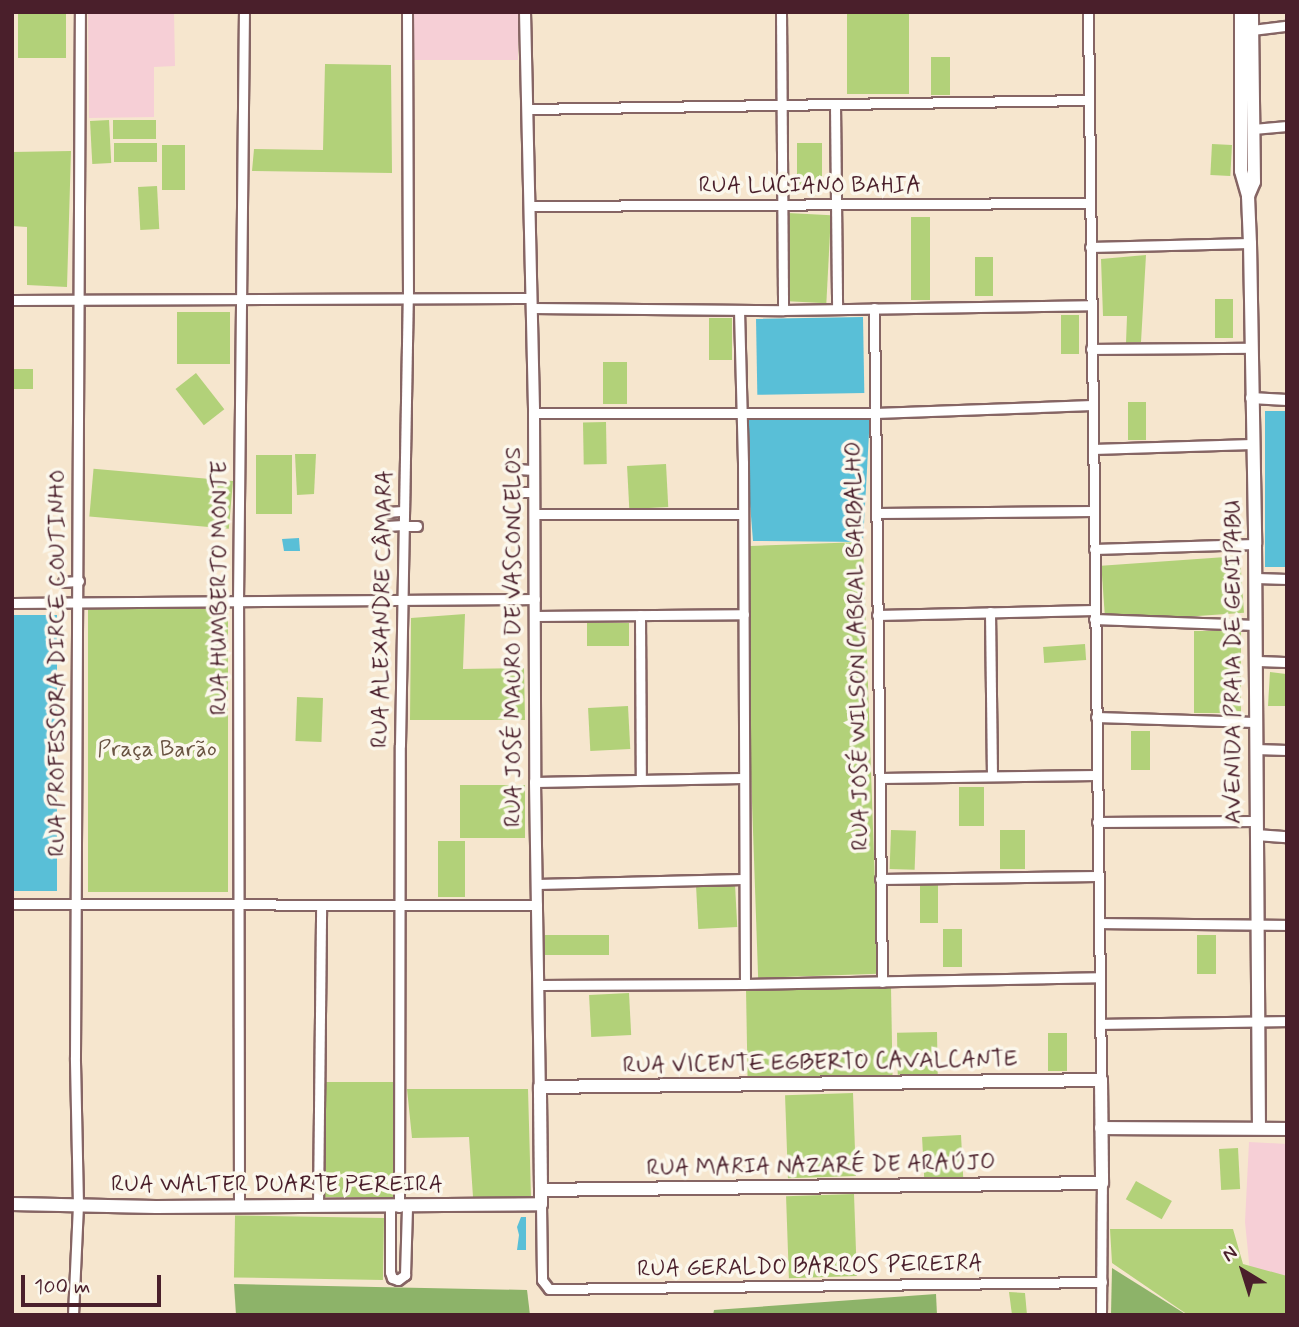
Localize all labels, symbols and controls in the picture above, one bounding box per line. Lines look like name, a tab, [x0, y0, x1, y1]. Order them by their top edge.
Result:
street label: RUA LUCIANO BAHIA	[696, 172, 924, 200]
street label: RUA JOSÉ WILSON CABRAL BARBALHO	[841, 439, 875, 853]
street label: RUA JOSÉ MAURO DE VASCONCELOS	[500, 446, 528, 828]
street label: RUA HUMBERTO MONTE	[206, 457, 234, 719]
street label: RUA ALEXANDRE CÂMARA	[367, 467, 399, 751]
street label: RUA PROFESSORA DIRCE COUTINHO	[44, 469, 72, 857]
street label: AVENIDA PRAIA DE GENIPABU	[1220, 496, 1248, 828]
park label: Praça Barão	[97, 736, 217, 764]
street label: RUA VICENTE EGBERTO CAVALCANTE	[616, 1046, 1024, 1080]
street label: RUA MARIA NAZARÉ DE ARAÚJO	[646, 1149, 996, 1183]
street label: RUA WALTER DUARTE PEREIRA	[110, 1171, 444, 1199]
north arrow	[1208, 1236, 1278, 1306]
text: N	[1217, 1240, 1242, 1268]
street label: RUA GERALDO BARROS PEREIRA	[639, 1250, 981, 1284]
scale bar	[24, 1260, 164, 1304]
text: 100 m	[34, 1273, 90, 1301]

